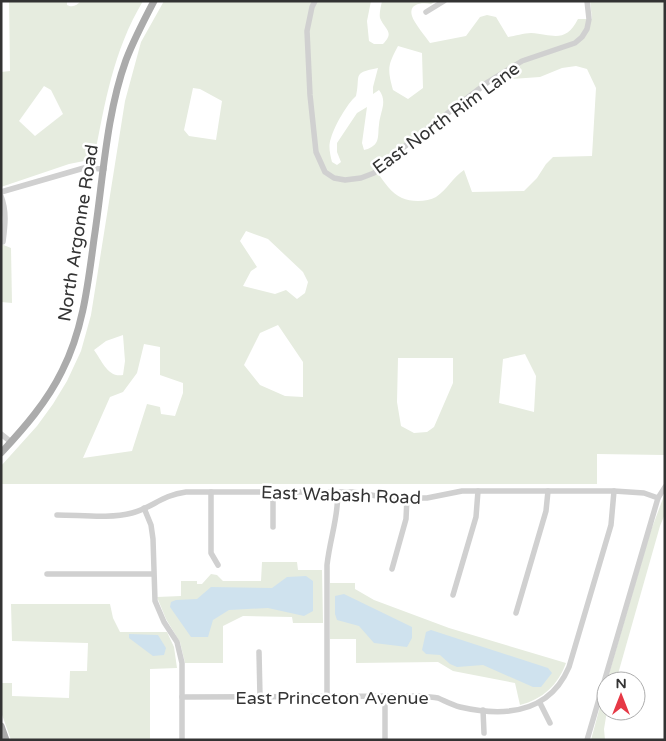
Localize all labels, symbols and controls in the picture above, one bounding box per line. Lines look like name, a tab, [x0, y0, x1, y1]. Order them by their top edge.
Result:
street label: East North Rim Lane	[368, 57, 524, 179]
street label: North Argonne Road	[53, 143, 103, 323]
street label: East Wabash Road	[261, 481, 421, 509]
north arrow	[596, 671, 646, 721]
text: N	[615, 675, 627, 692]
street label: East Princeton Avenue	[235, 687, 429, 709]

